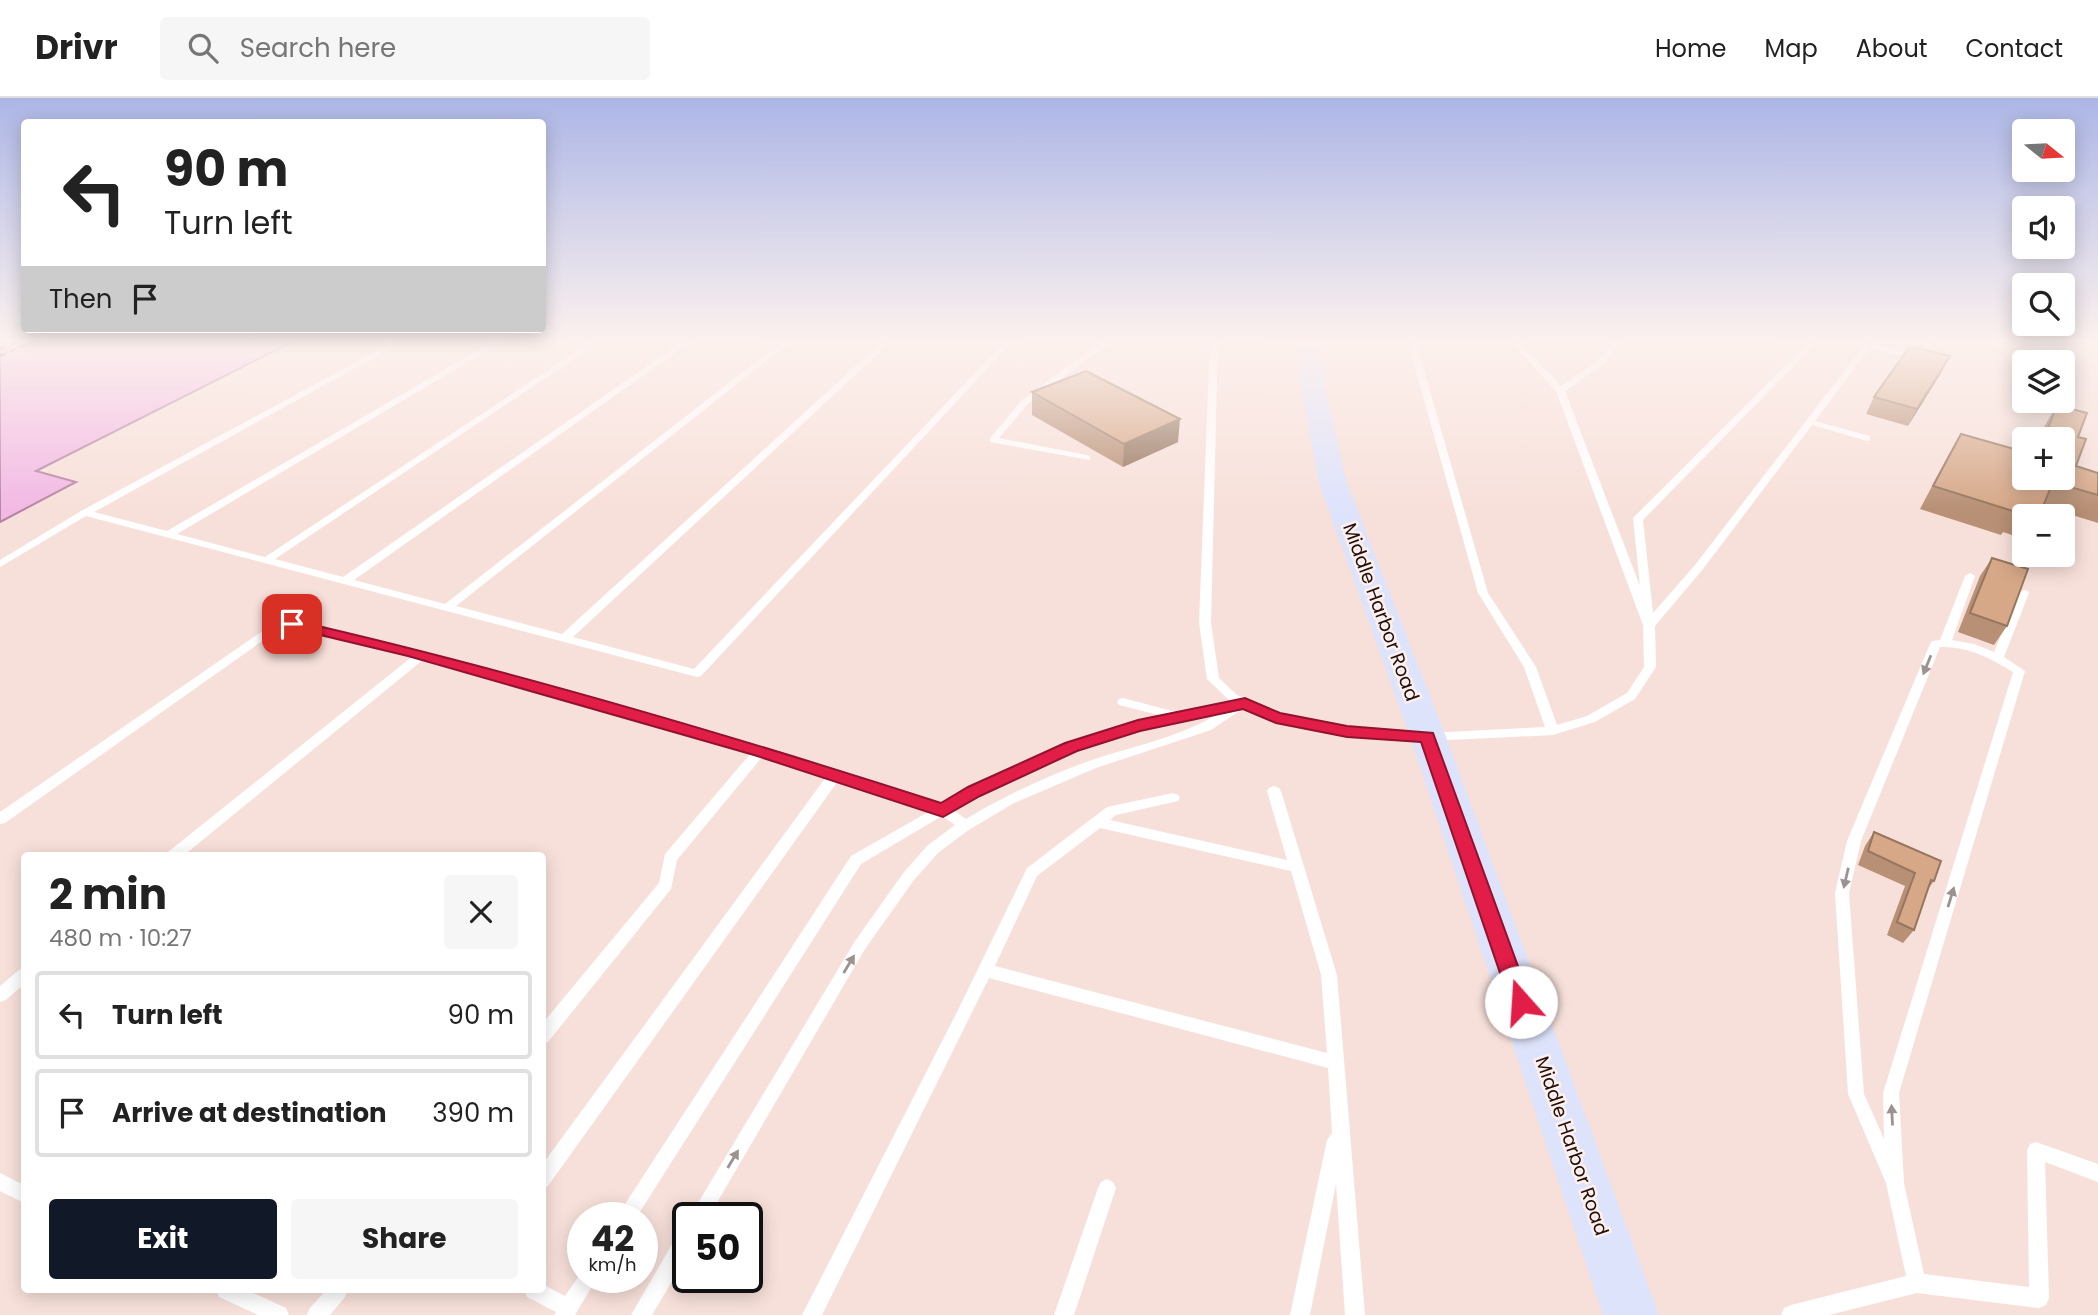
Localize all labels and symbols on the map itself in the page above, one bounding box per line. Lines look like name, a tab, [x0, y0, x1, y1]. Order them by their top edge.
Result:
north arrow	[2012, 119, 2076, 182]
street label: Middle Harbor Road	[1336, 519, 1426, 705]
pin	[262, 594, 322, 654]
one-way arrow	[1921, 655, 1932, 676]
one-way arrow	[1840, 867, 1851, 889]
one-way arrow	[1946, 886, 1956, 907]
one-way arrow	[843, 954, 856, 973]
position arrow	[1484, 965, 1558, 1039]
street label: Middle Harbor Road	[1529, 1053, 1615, 1239]
one-way arrow	[1886, 1104, 1897, 1126]
one-way arrow	[727, 1150, 739, 1169]
speed limit sign: 50	[672, 1202, 763, 1293]

